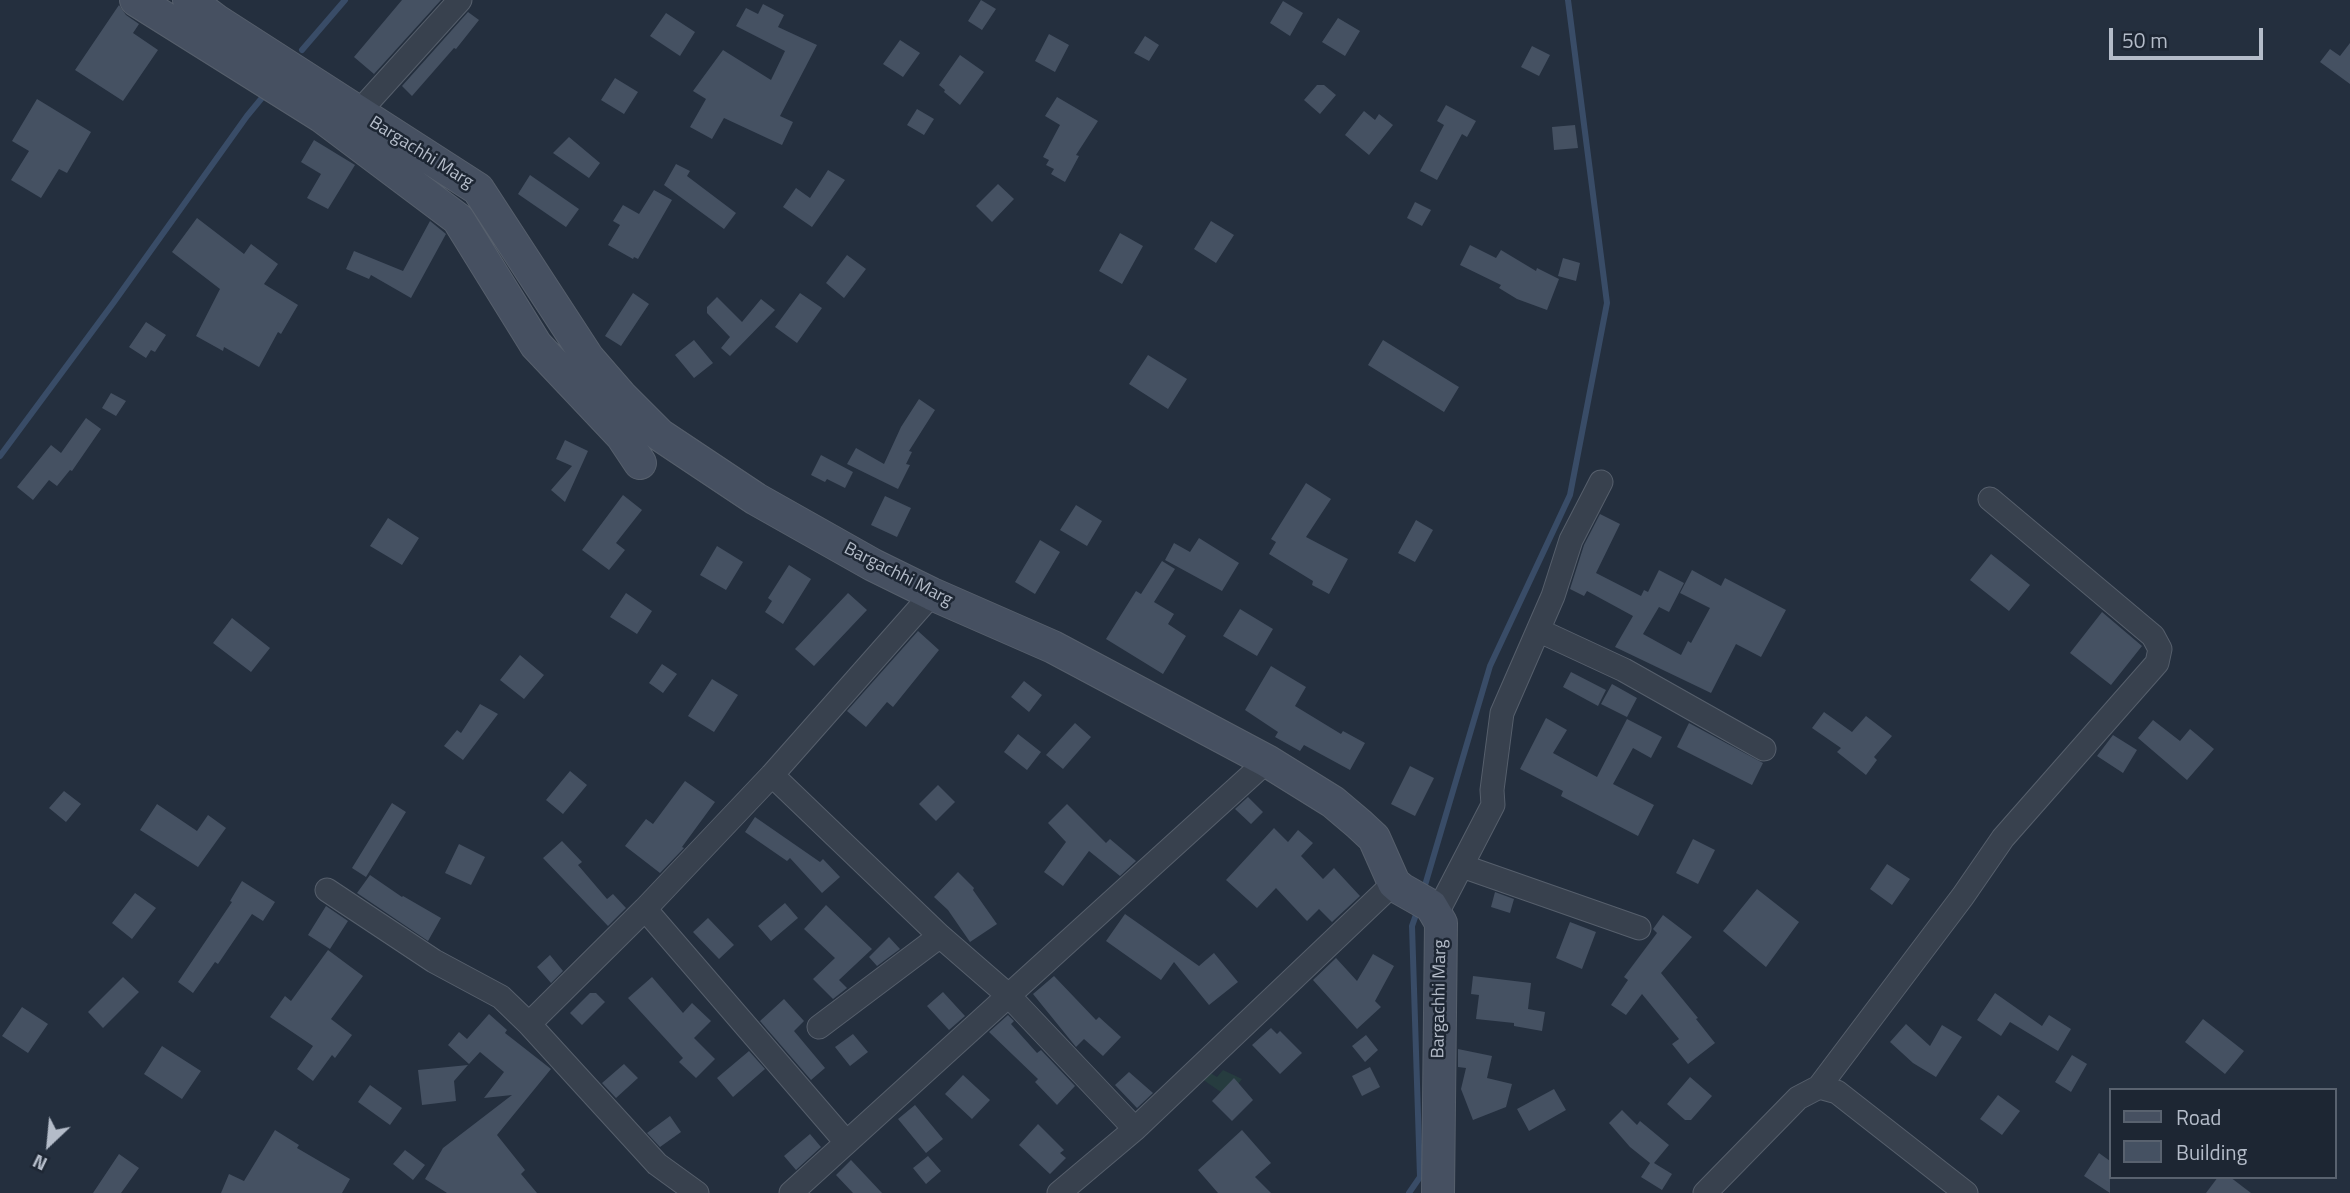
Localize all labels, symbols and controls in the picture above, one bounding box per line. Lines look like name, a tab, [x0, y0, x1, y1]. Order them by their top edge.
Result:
scale bar	[2112, 14, 2266, 58]
text: 50 m	[2122, 24, 2168, 56]
street label: Bargachhi Marg	[365, 112, 477, 194]
street label: Bargachhi Marg	[840, 538, 956, 612]
street label: Bargachhi Marg	[1428, 939, 1452, 1059]
legend	[2108, 1088, 2336, 1179]
text: Road	[2176, 1101, 2221, 1133]
north arrow	[14, 1109, 84, 1179]
text: Building	[2176, 1136, 2247, 1168]
text: N	[27, 1147, 52, 1179]

